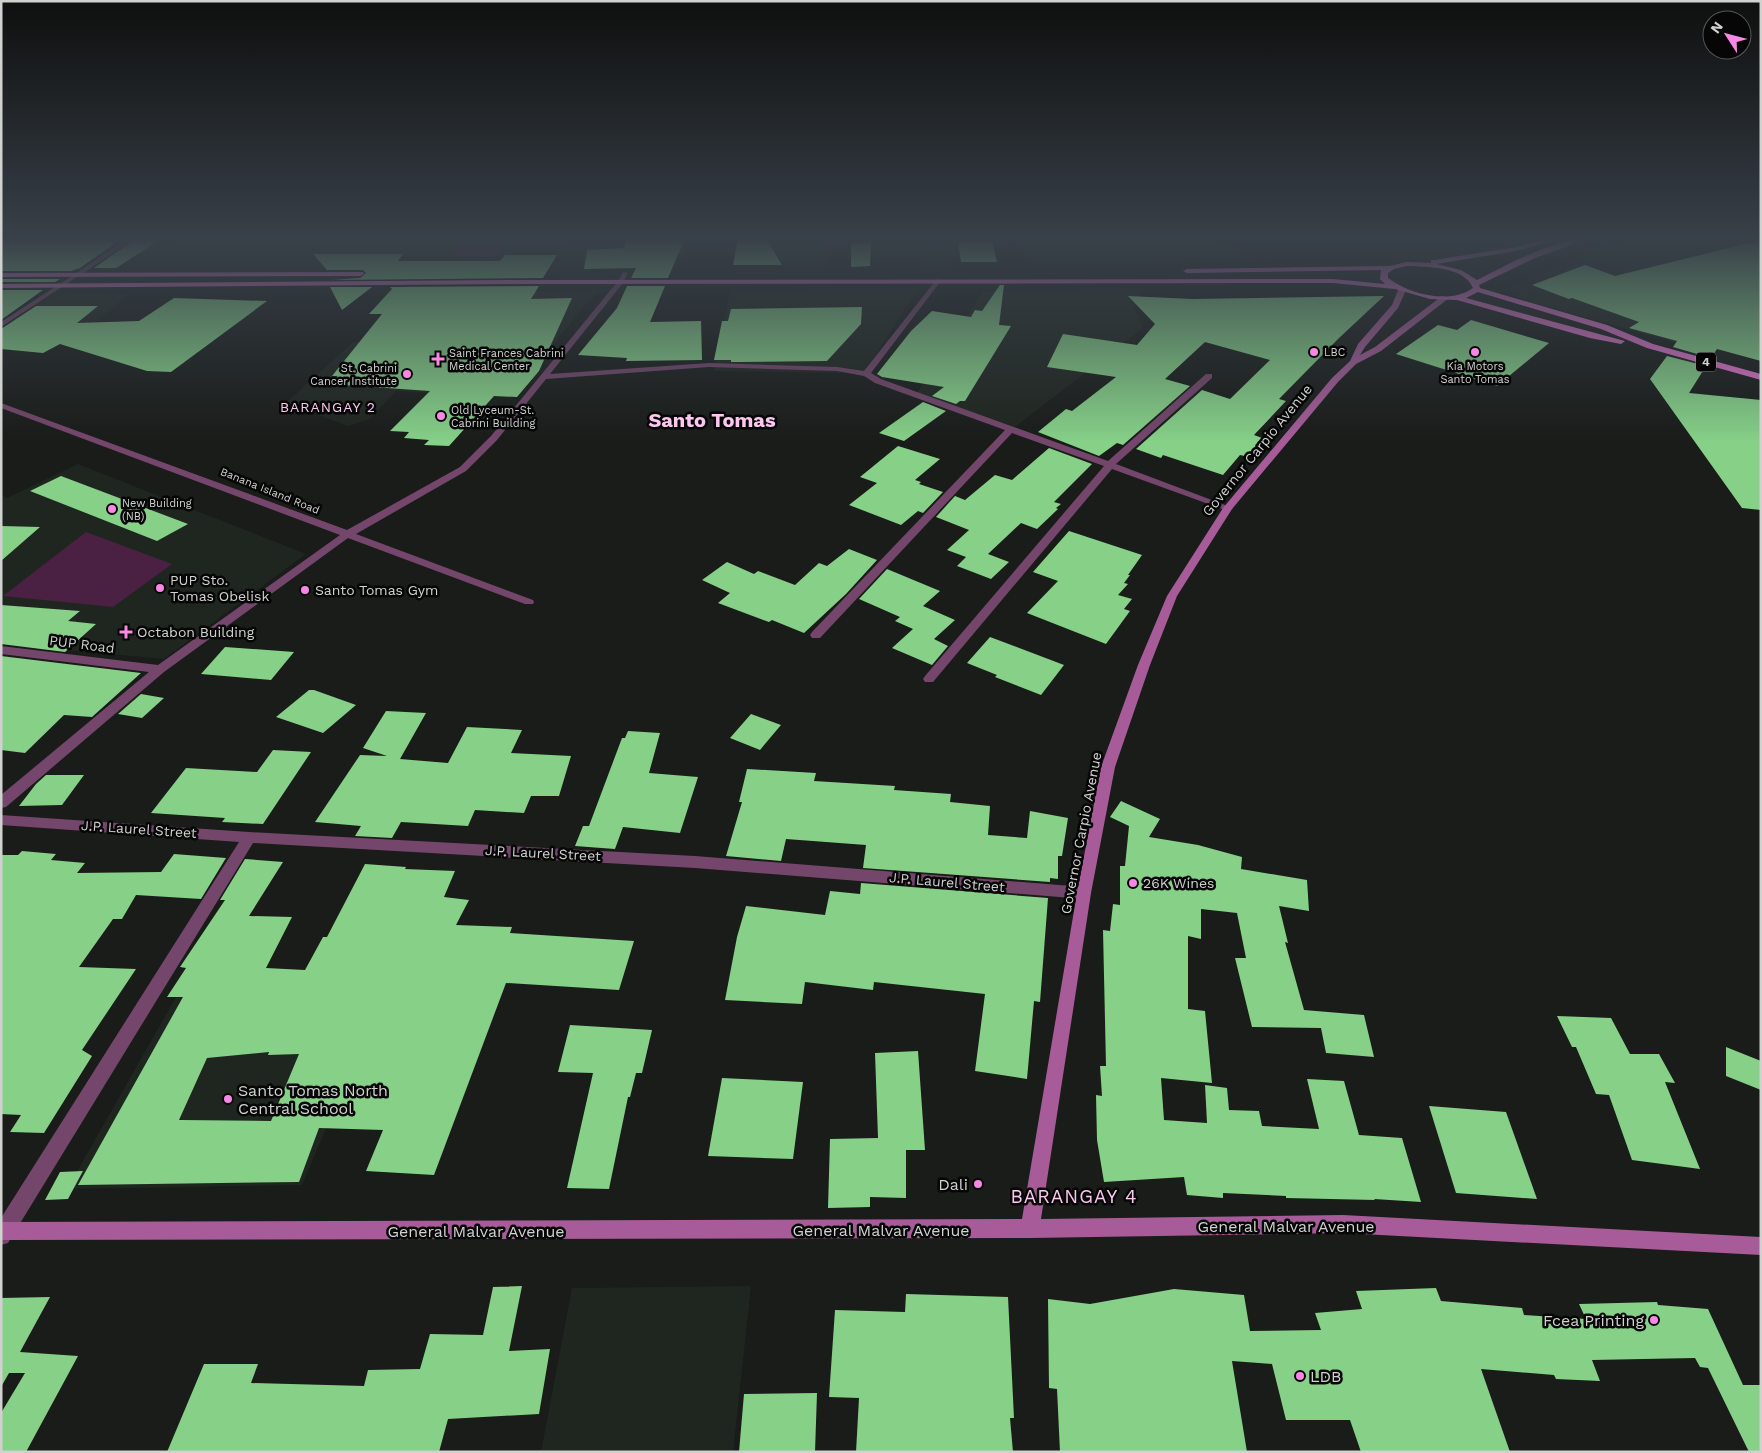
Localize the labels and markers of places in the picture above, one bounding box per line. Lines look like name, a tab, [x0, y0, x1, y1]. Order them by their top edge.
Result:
marker: LBC	[1308, 346, 1320, 358]
place label: LBC	[1324, 346, 1346, 359]
marker: Kia Motors Santo Tomas	[1469, 346, 1481, 358]
place label: Saint Frances Cabrini Medical Center	[449, 347, 564, 373]
marker: Saint Frances Cabrini Medical Center	[431, 352, 445, 366]
place label: Kia Motors Santo Tomas	[1440, 360, 1510, 386]
place label: St. Cabrini Cancer Institute	[310, 362, 397, 388]
marker: St. Cabrini Cancer Institute	[401, 368, 413, 380]
place label: Old Lyceum-St. Cabrini Building	[451, 404, 535, 430]
marker: Old Lyceum-St. Cabrini Building	[435, 410, 447, 422]
place label: New Building (NB)	[122, 497, 192, 523]
marker: New Building (NB)	[106, 503, 118, 515]
place label: PUP Sto. Tomas Obelisk	[170, 572, 269, 604]
marker: PUP Sto. Tomas Obelisk	[154, 582, 166, 594]
place label: Santo Tomas Gym	[315, 582, 438, 598]
marker: Santo Tomas Gym	[299, 584, 311, 596]
place label: Octabon Building	[137, 624, 255, 640]
marker: Octabon Building	[119, 625, 133, 639]
place label: 26K Wines	[1143, 875, 1214, 891]
marker: 26K Wines	[1127, 877, 1139, 889]
place label: Santo Tomas North Central School	[238, 1081, 388, 1118]
marker: Santo Tomas North Central School	[222, 1093, 234, 1105]
place label: Dali	[938, 1175, 968, 1194]
marker: Dali	[972, 1178, 984, 1190]
place label: Fcea Printing	[1543, 1311, 1644, 1330]
marker: Fcea Printing	[1648, 1314, 1660, 1326]
place label: LDB	[1310, 1367, 1342, 1386]
marker: LDB	[1294, 1370, 1306, 1382]

